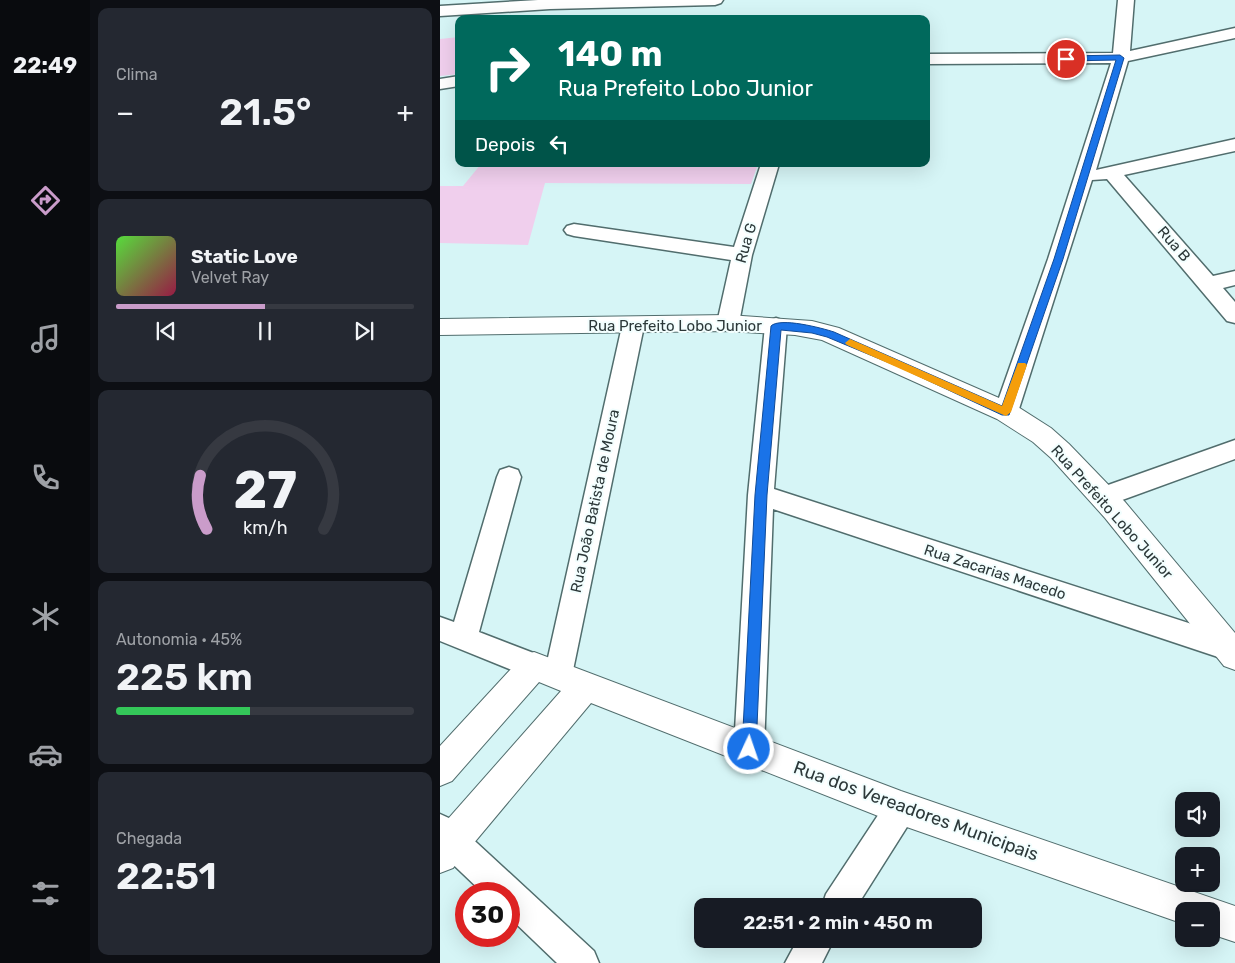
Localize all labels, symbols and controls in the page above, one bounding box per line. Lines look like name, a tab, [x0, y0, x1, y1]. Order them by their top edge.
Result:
text: 140 m	[558, 33, 663, 75]
icon: right	[475, 35, 540, 100]
pin	[1045, 38, 1087, 80]
icon: arrive	[1052, 45, 1080, 73]
text: 22:49	[13, 52, 77, 79]
text: Clima	[116, 65, 157, 84]
text: Rua Prefeito Lobo Junior	[558, 75, 813, 102]
text: 21.5°	[219, 89, 311, 135]
text: −	[116, 96, 134, 129]
text: +	[397, 96, 414, 129]
icon: left	[545, 130, 573, 158]
text: Depois	[475, 133, 535, 156]
icon: directions	[28, 183, 63, 218]
street label: Rua G	[732, 221, 760, 265]
street label: Rua B	[1154, 223, 1194, 265]
text: Static Love	[191, 245, 298, 268]
text: Velvet Ray	[191, 268, 269, 287]
icon: previous	[152, 317, 180, 345]
icon: pause	[251, 317, 279, 345]
icon: next	[350, 317, 378, 345]
street label: Rua Prefeito Lobo Junior	[588, 317, 762, 335]
icon: music	[28, 321, 63, 356]
street label: Rua João Batista de Moura	[567, 408, 623, 594]
street label: Rua Prefeito Lobo Junior	[1047, 441, 1177, 583]
text: 27	[233, 459, 297, 521]
icon: phone	[28, 460, 63, 495]
text: km/h	[243, 517, 287, 538]
street label: Rua Zacarias Macedo	[922, 541, 1068, 603]
icon: climate	[28, 599, 63, 634]
text: Autonomia · 45%	[116, 630, 242, 649]
text: 225 km	[116, 654, 253, 700]
position arrow	[722, 722, 774, 774]
icon: car	[28, 737, 63, 772]
street label: Rua dos Vereadores Municipais	[791, 756, 1041, 866]
map controls	[1175, 792, 1220, 947]
button: sound	[1175, 792, 1220, 837]
text: Chegada	[116, 829, 182, 848]
button: +	[1175, 847, 1220, 892]
text: 22:51	[116, 853, 217, 899]
icon: filters	[28, 876, 63, 911]
speed limit sign: 30	[455, 882, 520, 947]
button: −	[1175, 902, 1220, 947]
text: 22:51 · 2 min · 450 m	[743, 911, 933, 934]

